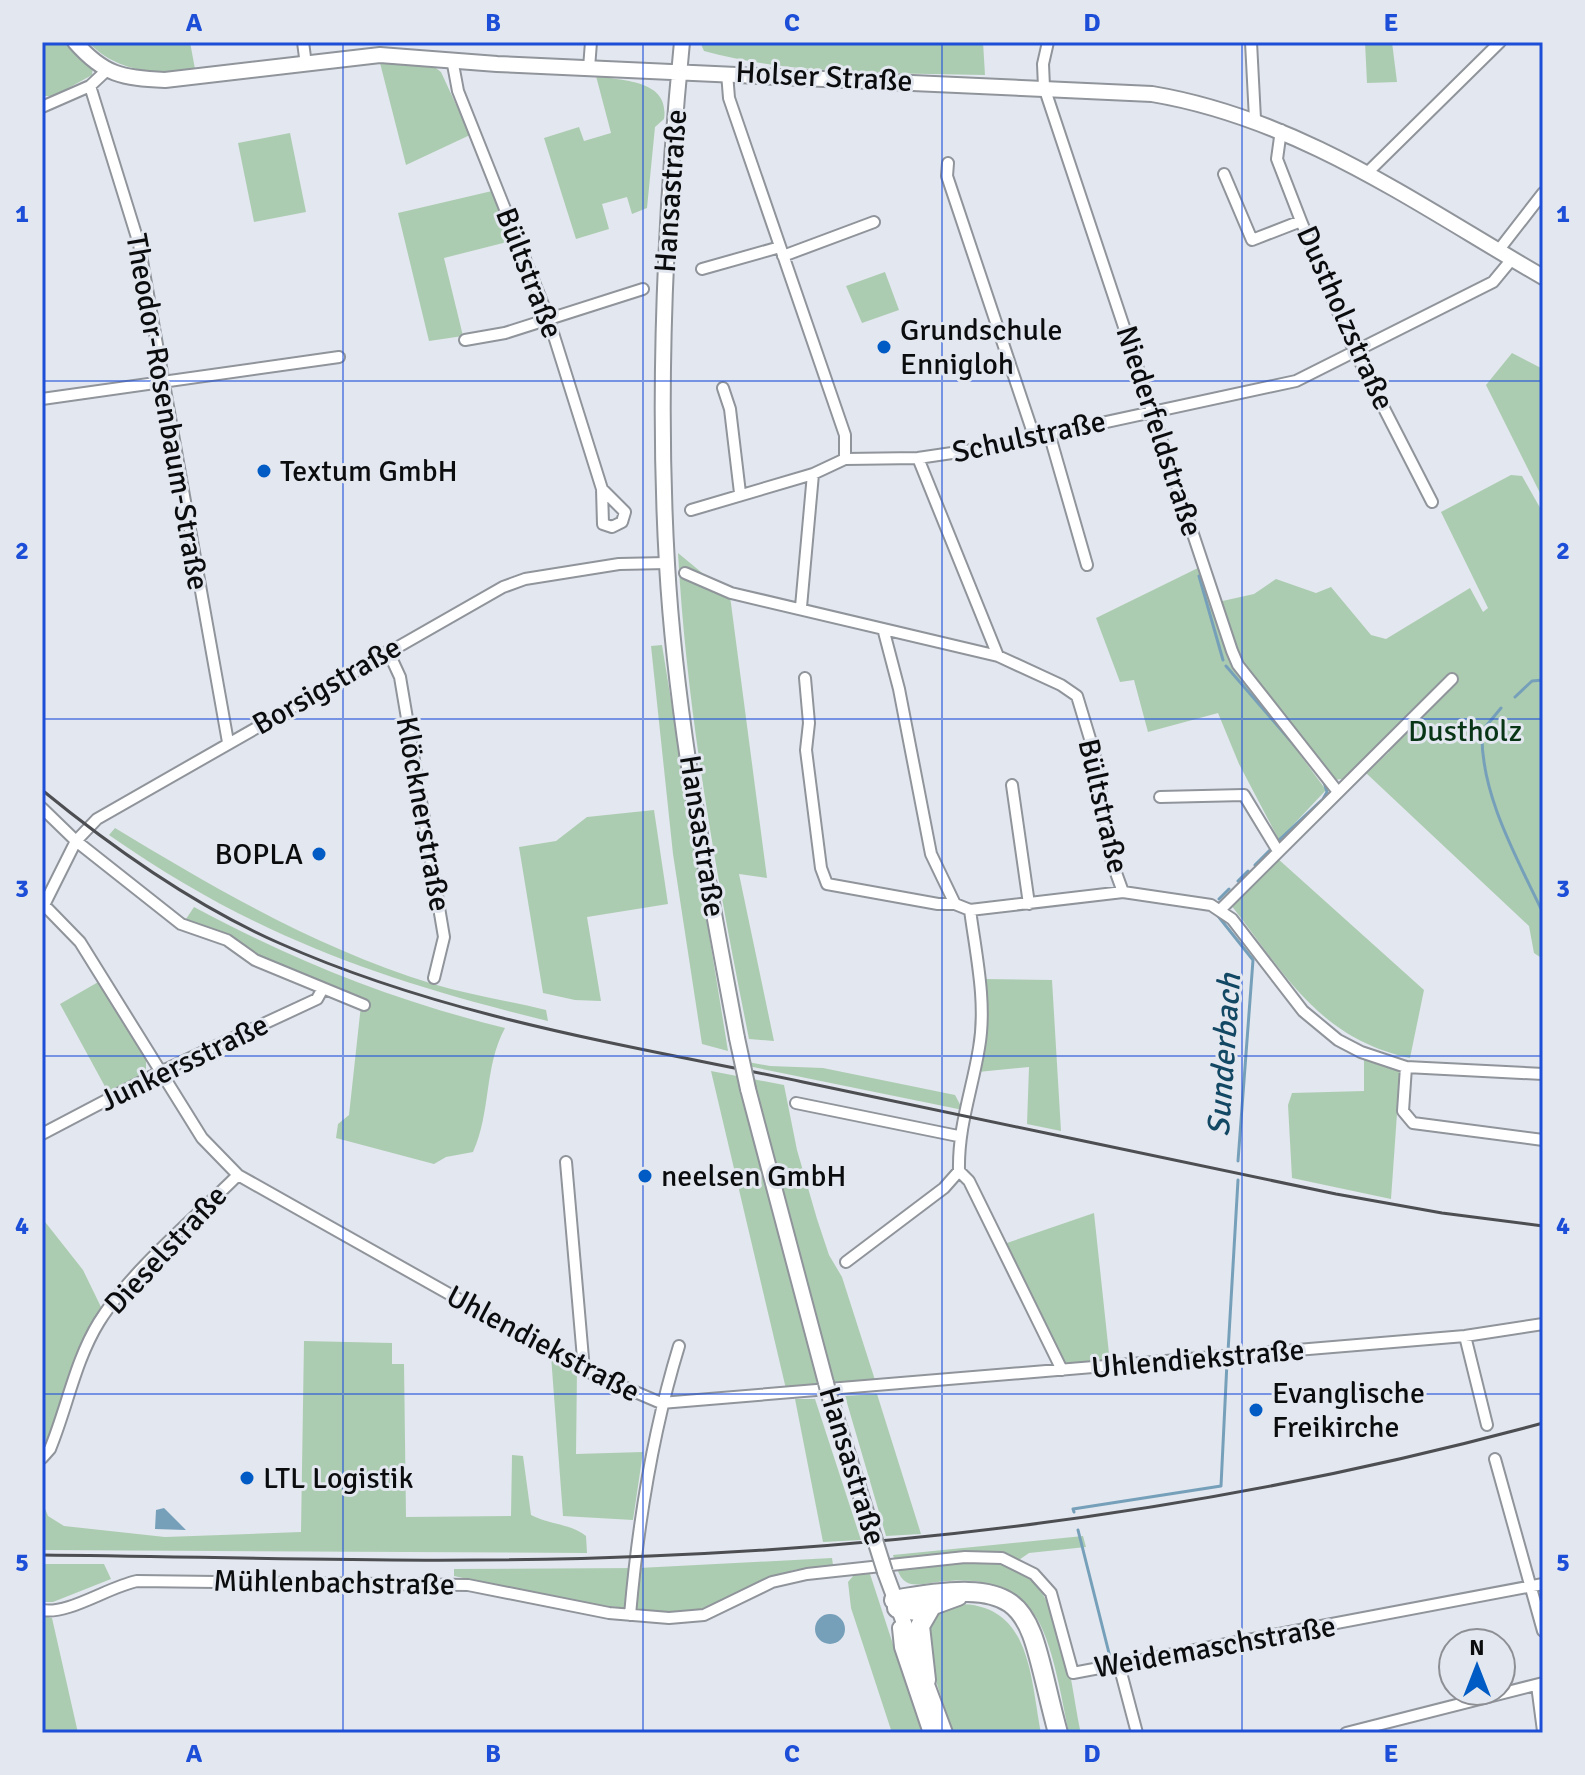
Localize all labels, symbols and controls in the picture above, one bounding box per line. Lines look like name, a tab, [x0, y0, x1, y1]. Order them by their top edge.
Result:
text: A	[186, 7, 203, 39]
text: B	[485, 7, 501, 39]
text: C	[784, 7, 800, 39]
text: D	[1083, 7, 1101, 39]
text: E	[1384, 7, 1398, 39]
street label: Holser Straße	[734, 54, 914, 100]
street label: Hansastraße	[647, 108, 695, 274]
text: 1	[15, 198, 29, 230]
text: 1	[1556, 198, 1570, 230]
street label: Bültstraße	[487, 202, 571, 344]
street label: Dustholzstraße	[1288, 220, 1402, 416]
street label: Theodor-Rosenbaum-Straße	[117, 231, 217, 593]
place label: Grundschule Ennigloh	[900, 312, 1063, 383]
street label: Niederfeldstraße	[1108, 321, 1210, 541]
marker: Grundschule Ennigloh	[875, 338, 893, 356]
street label: Schulstraße	[949, 403, 1109, 471]
place label: Textum GmbH	[280, 453, 458, 490]
marker: Textum GmbH	[255, 462, 273, 480]
text: 2	[15, 535, 29, 567]
text: 2	[1556, 535, 1570, 567]
street label: Borsigstraße	[246, 629, 408, 743]
park label: Dustholz	[1408, 713, 1522, 750]
street label: Klöcknerstraße	[388, 714, 458, 914]
street label: Bültstraße	[1070, 735, 1136, 877]
street label: Hansastraße	[671, 752, 733, 920]
place label: BOPLA	[215, 836, 303, 873]
marker: BOPLA	[310, 845, 328, 863]
text: 3	[15, 873, 29, 905]
text: 3	[1556, 873, 1570, 905]
water label: Sunderbach	[1199, 971, 1249, 1138]
street label: Junkersstraße	[93, 1006, 275, 1120]
place label: neelsen GmbH	[661, 1158, 847, 1195]
marker: neelsen GmbH	[636, 1167, 654, 1185]
street label: Dieselstraße	[97, 1178, 235, 1322]
text: 4	[15, 1210, 29, 1242]
text: 4	[1556, 1210, 1570, 1242]
street label: Uhlendiekstraße	[440, 1277, 646, 1411]
street label: Uhlendiekstraße	[1090, 1331, 1306, 1387]
place label: Evanglische Freikirche	[1272, 1375, 1425, 1446]
street label: Hansastraße	[810, 1382, 894, 1550]
marker: Evanglische Freikirche	[1247, 1401, 1265, 1419]
place label: LTL Logistik	[263, 1460, 413, 1497]
marker: LTL Logistik	[238, 1469, 256, 1487]
text: 5	[15, 1547, 29, 1579]
text: 5	[1556, 1547, 1570, 1579]
street label: Mühlenbachstraße	[213, 1562, 455, 1604]
street label: Weidemaschstraße	[1091, 1608, 1339, 1686]
north arrow	[1437, 1627, 1517, 1707]
text: N	[1469, 1634, 1485, 1661]
text: A	[186, 1738, 203, 1770]
text: B	[485, 1738, 501, 1770]
text: C	[784, 1738, 800, 1770]
text: D	[1083, 1738, 1101, 1770]
text: E	[1384, 1738, 1398, 1770]

